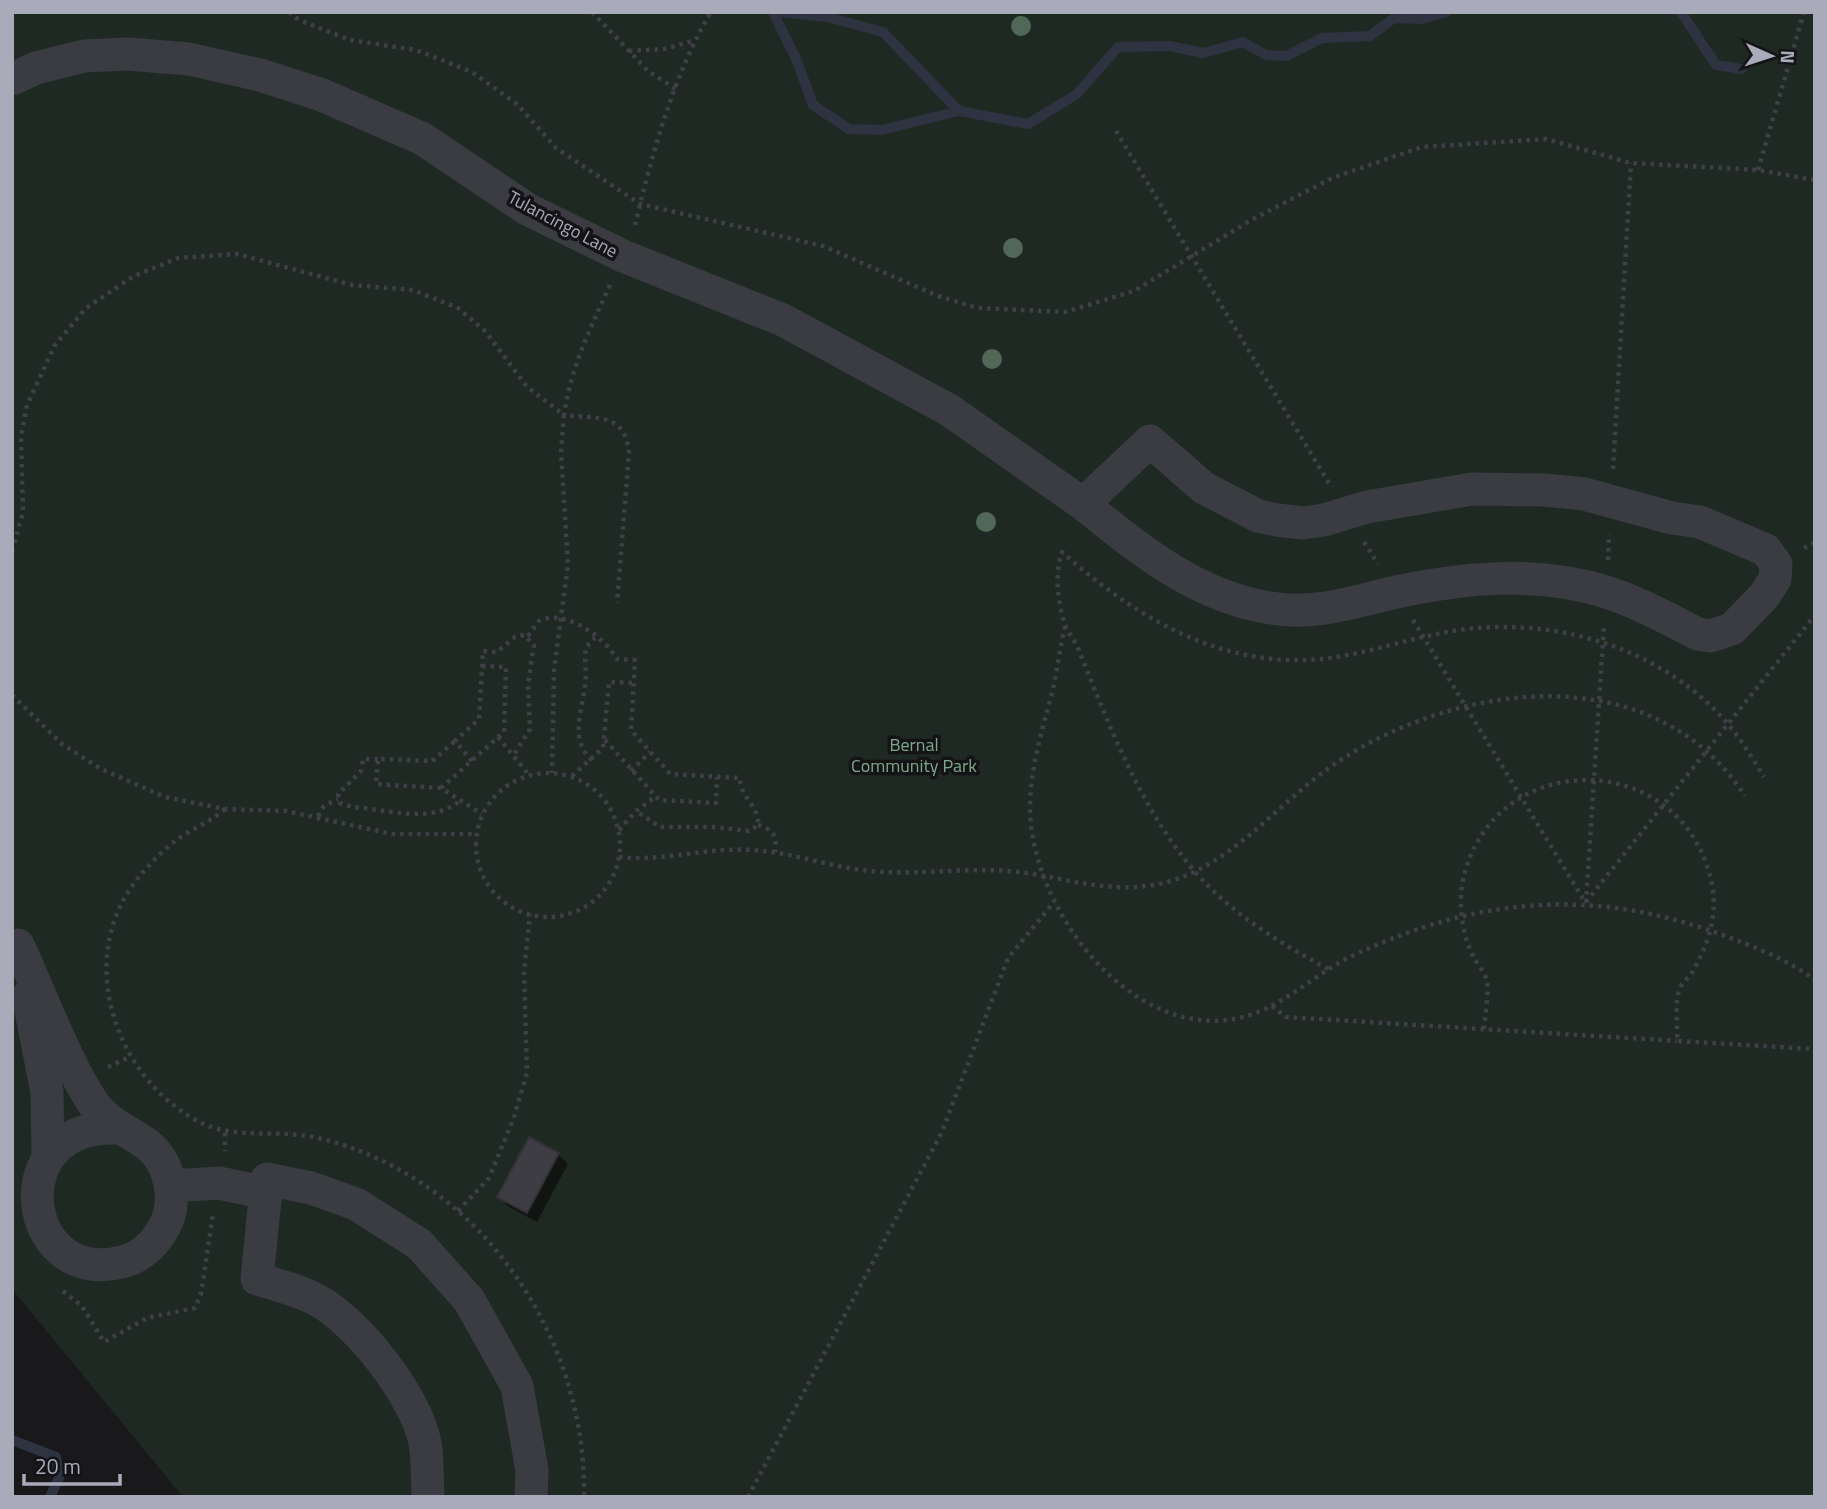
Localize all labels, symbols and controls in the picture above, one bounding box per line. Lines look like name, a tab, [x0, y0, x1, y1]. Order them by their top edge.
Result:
north arrow	[1736, 21, 1806, 91]
text: N	[1774, 50, 1803, 64]
street label: Tulancingo Lane	[503, 184, 623, 264]
park label: Bernal Community Park	[851, 731, 977, 779]
scale bar	[24, 1442, 121, 1486]
text: 20 m	[35, 1450, 81, 1482]

